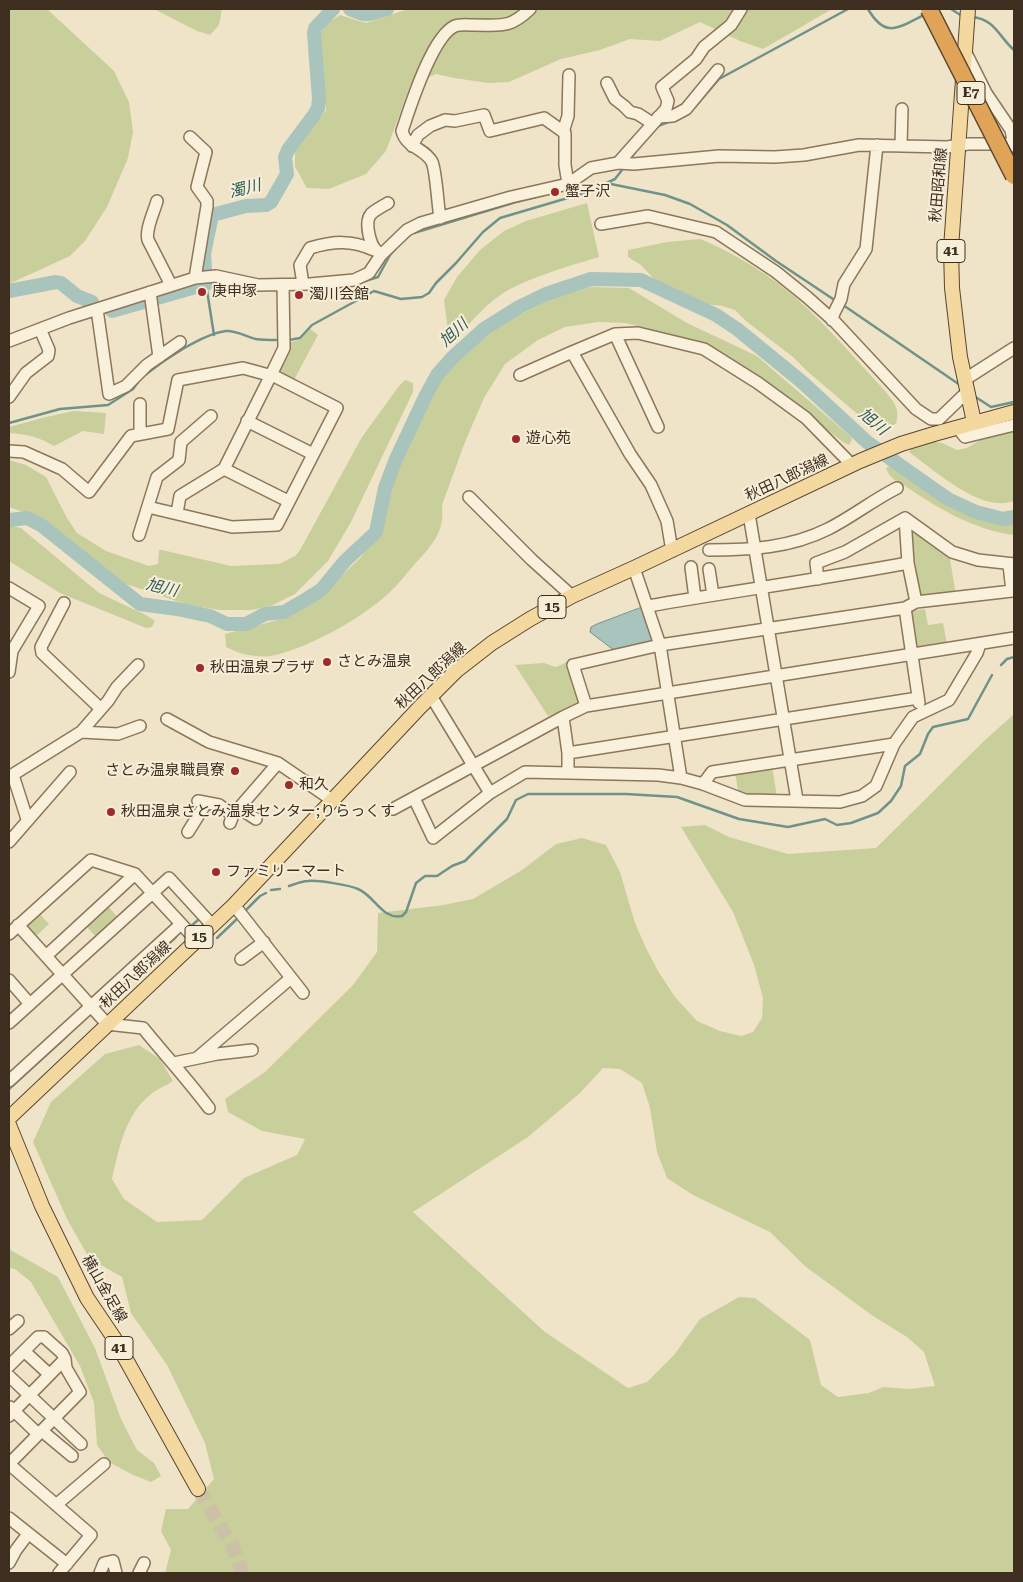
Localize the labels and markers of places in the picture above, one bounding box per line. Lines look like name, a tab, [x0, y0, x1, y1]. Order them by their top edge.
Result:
place label: 蟹子沢	[565, 183, 610, 201]
marker: 蟹子沢	[549, 186, 561, 198]
place label: 庚申塚	[212, 283, 257, 301]
marker: 庚申塚	[196, 286, 208, 298]
place label: 濁川会館	[309, 286, 369, 304]
marker: 濁川会館	[293, 289, 305, 301]
place label: 遊心苑	[526, 430, 571, 448]
marker: 遊心苑	[510, 433, 522, 445]
place label: さとみ温泉	[337, 653, 412, 671]
marker: さとみ温泉	[321, 656, 333, 668]
place label: 秋田温泉プラザ	[210, 659, 315, 677]
marker: 秋田温泉プラザ	[194, 662, 206, 674]
place label: さとみ温泉職員寮	[105, 762, 225, 780]
marker: さとみ温泉職員寮	[229, 765, 241, 777]
place label: 和久	[299, 776, 329, 794]
marker: 和久	[283, 779, 295, 791]
place label: 秋田温泉さとみ温泉センター;りらっくす	[121, 803, 395, 821]
marker: 秋田温泉さとみ温泉センター;りらっくす	[105, 806, 117, 818]
place label: ファミリーマート	[226, 863, 346, 881]
marker: ファミリーマート	[210, 866, 222, 878]

